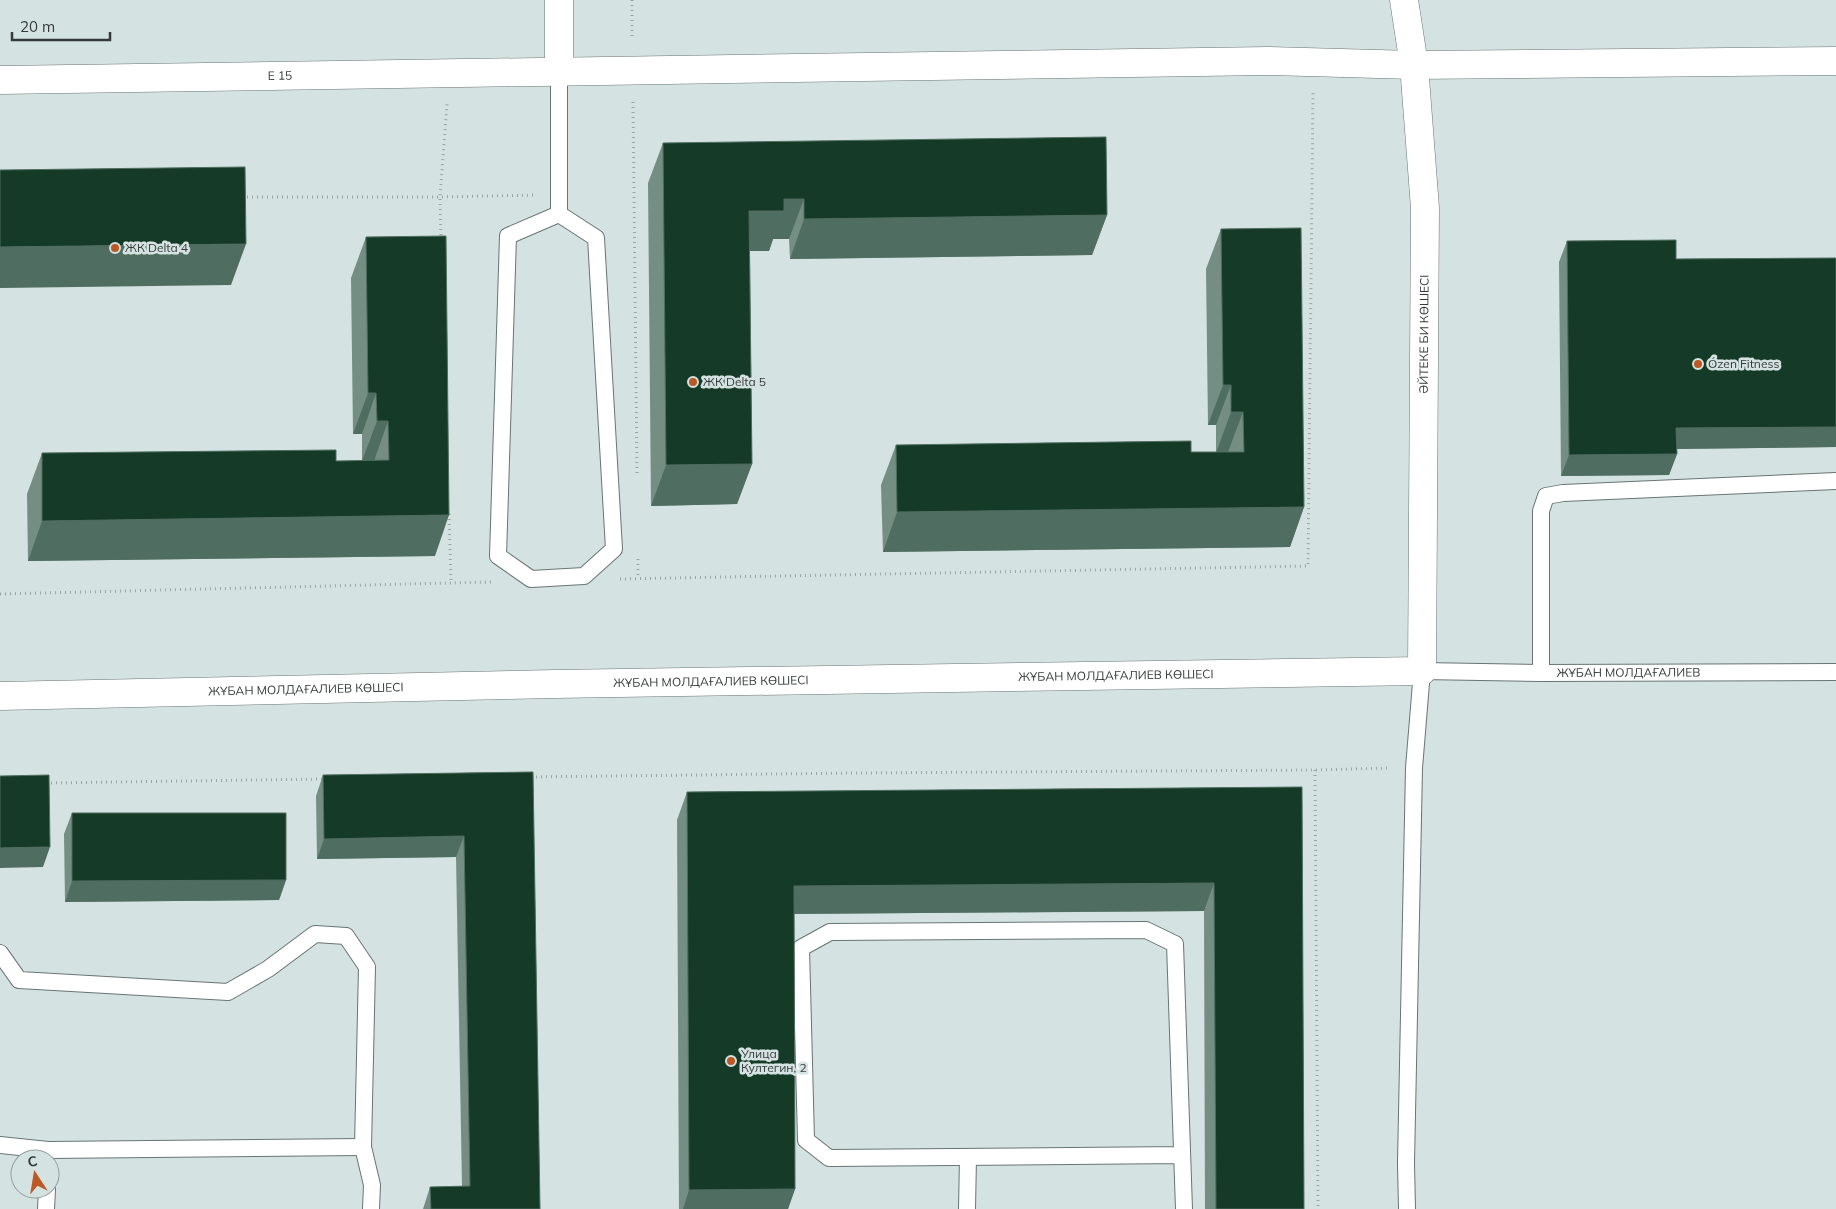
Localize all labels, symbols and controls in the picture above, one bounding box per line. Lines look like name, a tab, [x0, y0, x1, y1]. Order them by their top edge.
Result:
scale bar	[12, 10, 110, 42]
text: 20 m	[20, 17, 55, 36]
street label: E 15	[268, 68, 292, 83]
place label: ЖК Delta 4	[125, 240, 188, 255]
marker: ЖК Delta 4	[109, 242, 121, 254]
street label: ӘЙТЕКЕ БИ КӨШЕСІ	[1416, 275, 1432, 394]
place label: Ózen Fitness	[1708, 356, 1779, 371]
marker: Ózen Fitness	[1692, 358, 1704, 370]
place label: ЖК Delta 5	[703, 374, 766, 389]
marker: ЖК Delta 5	[687, 376, 699, 388]
street label: ЖҰБАН МОЛДАҒАЛИЕВ	[1557, 664, 1700, 680]
street label: ЖҰБАН МОЛДАҒАЛИЕВ КӨШЕСІ	[1018, 666, 1214, 684]
street label: ЖҰБАН МОЛДАҒАЛИЕВ КӨШЕСІ	[613, 672, 809, 690]
street label: ЖҰБАН МОЛДАҒАЛИЕВ КӨШЕСІ	[208, 679, 404, 698]
place label: Улица Култегин, 2	[740, 1046, 807, 1075]
marker: Улица Култегин, 2	[725, 1055, 737, 1067]
north arrow	[10, 1149, 60, 1199]
text: С	[26, 1151, 39, 1171]

